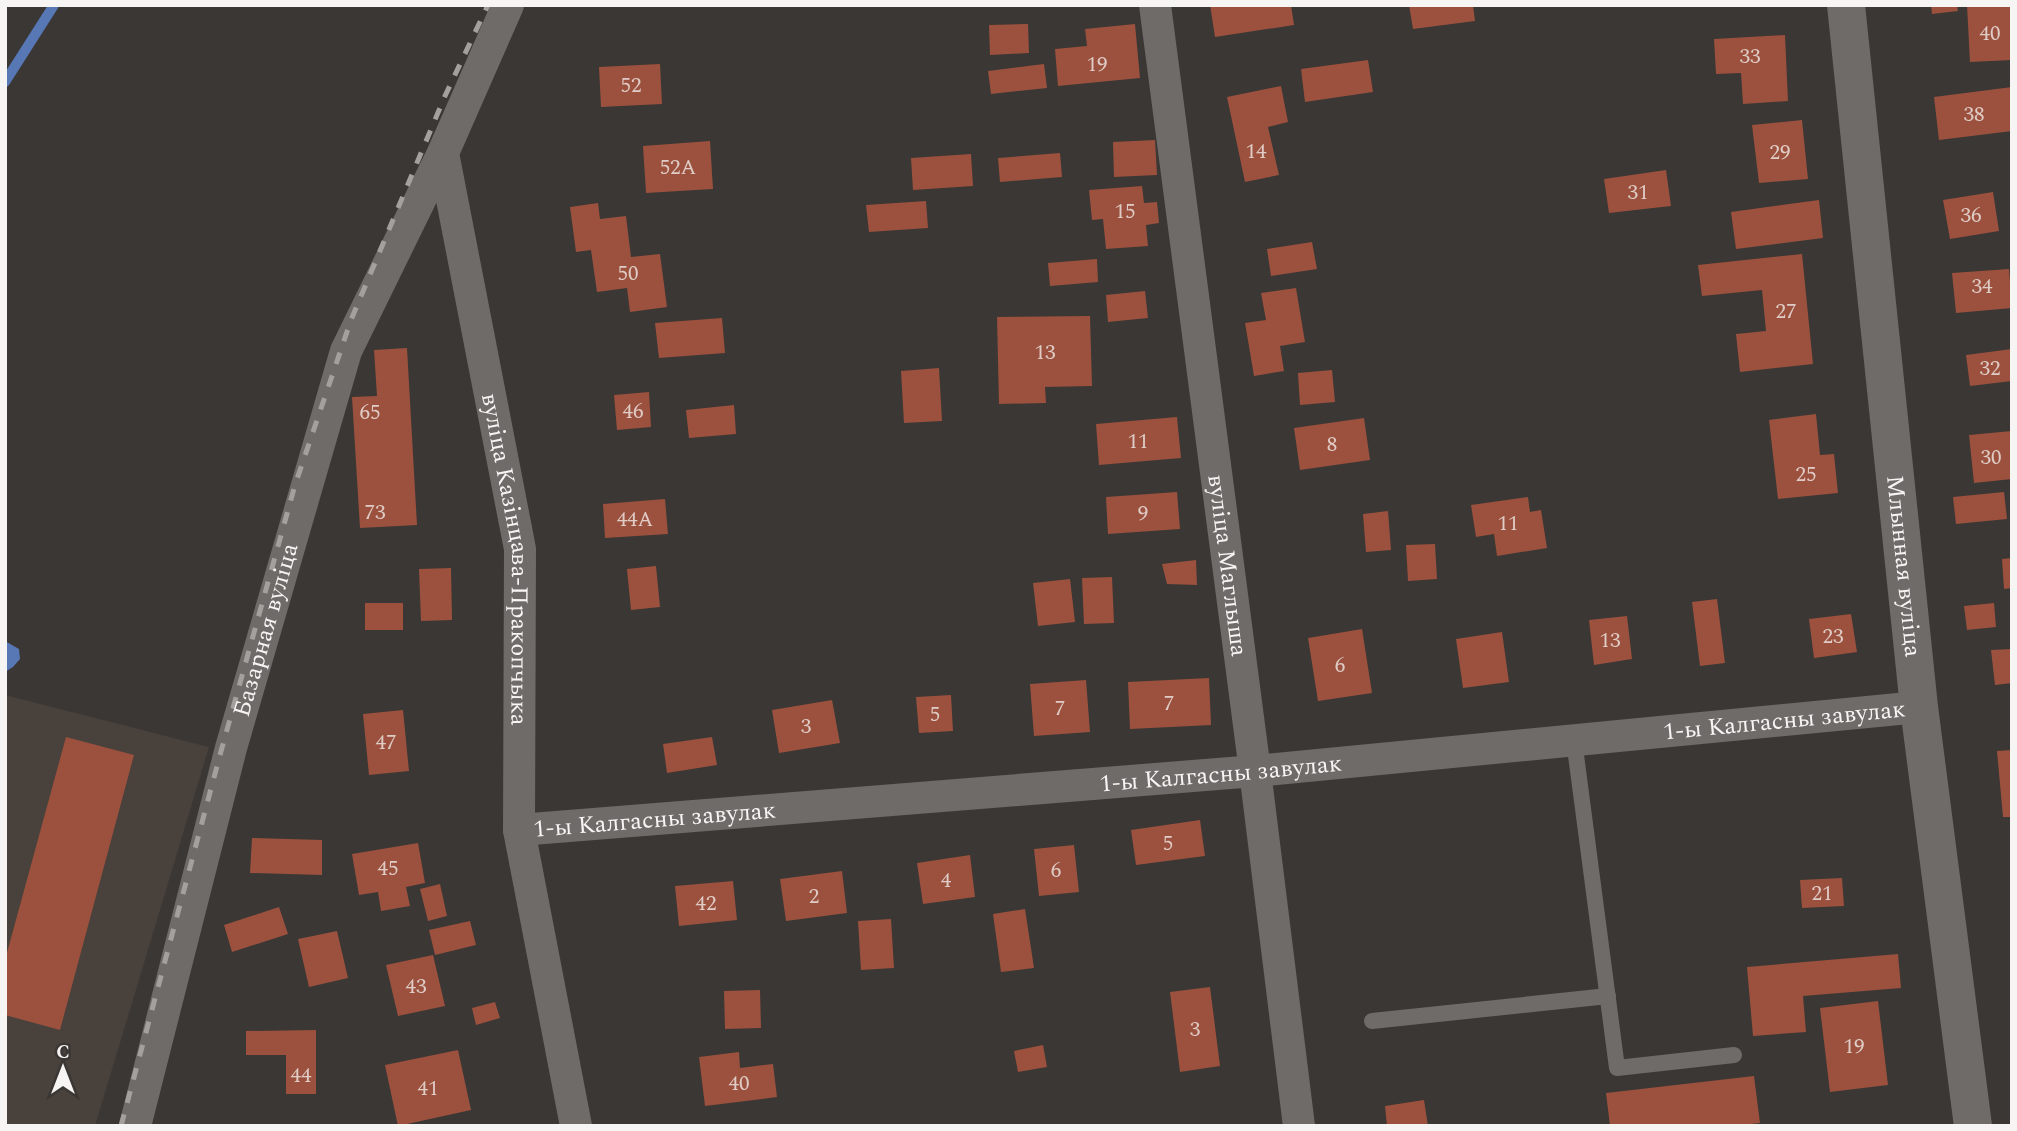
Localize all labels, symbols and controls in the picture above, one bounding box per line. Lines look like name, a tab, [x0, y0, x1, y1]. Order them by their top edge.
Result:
house number: 40	[1980, 18, 2001, 50]
house number: 33	[1740, 41, 1761, 73]
house number: 19	[1087, 49, 1108, 81]
house number: 52	[621, 70, 642, 102]
house number: 38	[1964, 99, 1985, 131]
house number: 14	[1246, 136, 1267, 168]
house number: 29	[1770, 137, 1791, 169]
house number: 52А	[660, 152, 697, 184]
house number: 31	[1628, 177, 1649, 209]
house number: 15	[1115, 196, 1136, 228]
house number: 36	[1961, 200, 1982, 232]
house number: 50	[618, 258, 639, 290]
house number: 34	[1972, 271, 1993, 303]
house number: 27	[1776, 296, 1797, 328]
house number: 13	[1035, 337, 1056, 369]
house number: 32	[1980, 353, 2001, 385]
street label: вуліца Казінцава-Пракопчыка	[471, 390, 538, 726]
house number: 46	[623, 396, 644, 428]
house number: 65	[360, 397, 381, 429]
house number: 11	[1128, 426, 1149, 458]
house number: 8	[1327, 429, 1337, 461]
house number: 30	[1981, 442, 2002, 474]
house number: 25	[1796, 459, 1817, 491]
street label: вуліца Маглыша	[1197, 472, 1257, 659]
street label: Млынная вуліца	[1876, 473, 1931, 659]
house number: 73	[365, 497, 386, 529]
house number: 9	[1138, 498, 1148, 530]
house number: 44А	[617, 504, 654, 536]
house number: 11	[1498, 508, 1519, 540]
street label: Базарная вуліца	[224, 539, 309, 721]
house number: 23	[1823, 621, 1844, 653]
house number: 13	[1600, 625, 1621, 657]
house number: 6	[1335, 650, 1345, 682]
house number: 7	[1164, 688, 1174, 720]
street label: 1-ы Калгасны завулак	[1662, 691, 1907, 751]
house number: 7	[1055, 693, 1065, 725]
house number: 5	[930, 699, 940, 731]
house number: 3	[801, 711, 812, 743]
house number: 47	[376, 727, 397, 759]
street label: 1-ы Калгасны завулак	[1098, 746, 1344, 802]
street label: 1-ы Калгасны завулак	[532, 792, 777, 848]
house number: 5	[1163, 828, 1173, 860]
house number: 45	[378, 853, 399, 885]
house number: 6	[1051, 855, 1061, 887]
house number: 4	[941, 865, 952, 897]
house number: 21	[1812, 878, 1833, 910]
house number: 2	[809, 881, 819, 913]
house number: 42	[696, 888, 717, 920]
house number: 43	[406, 971, 427, 1003]
house number: 3	[1190, 1014, 1201, 1046]
house number: 19	[1844, 1031, 1865, 1063]
north arrow	[28, 1033, 98, 1103]
text: С	[56, 1038, 70, 1067]
house number: 44	[291, 1060, 312, 1092]
house number: 40	[729, 1068, 750, 1100]
house number: 41	[418, 1073, 439, 1105]

